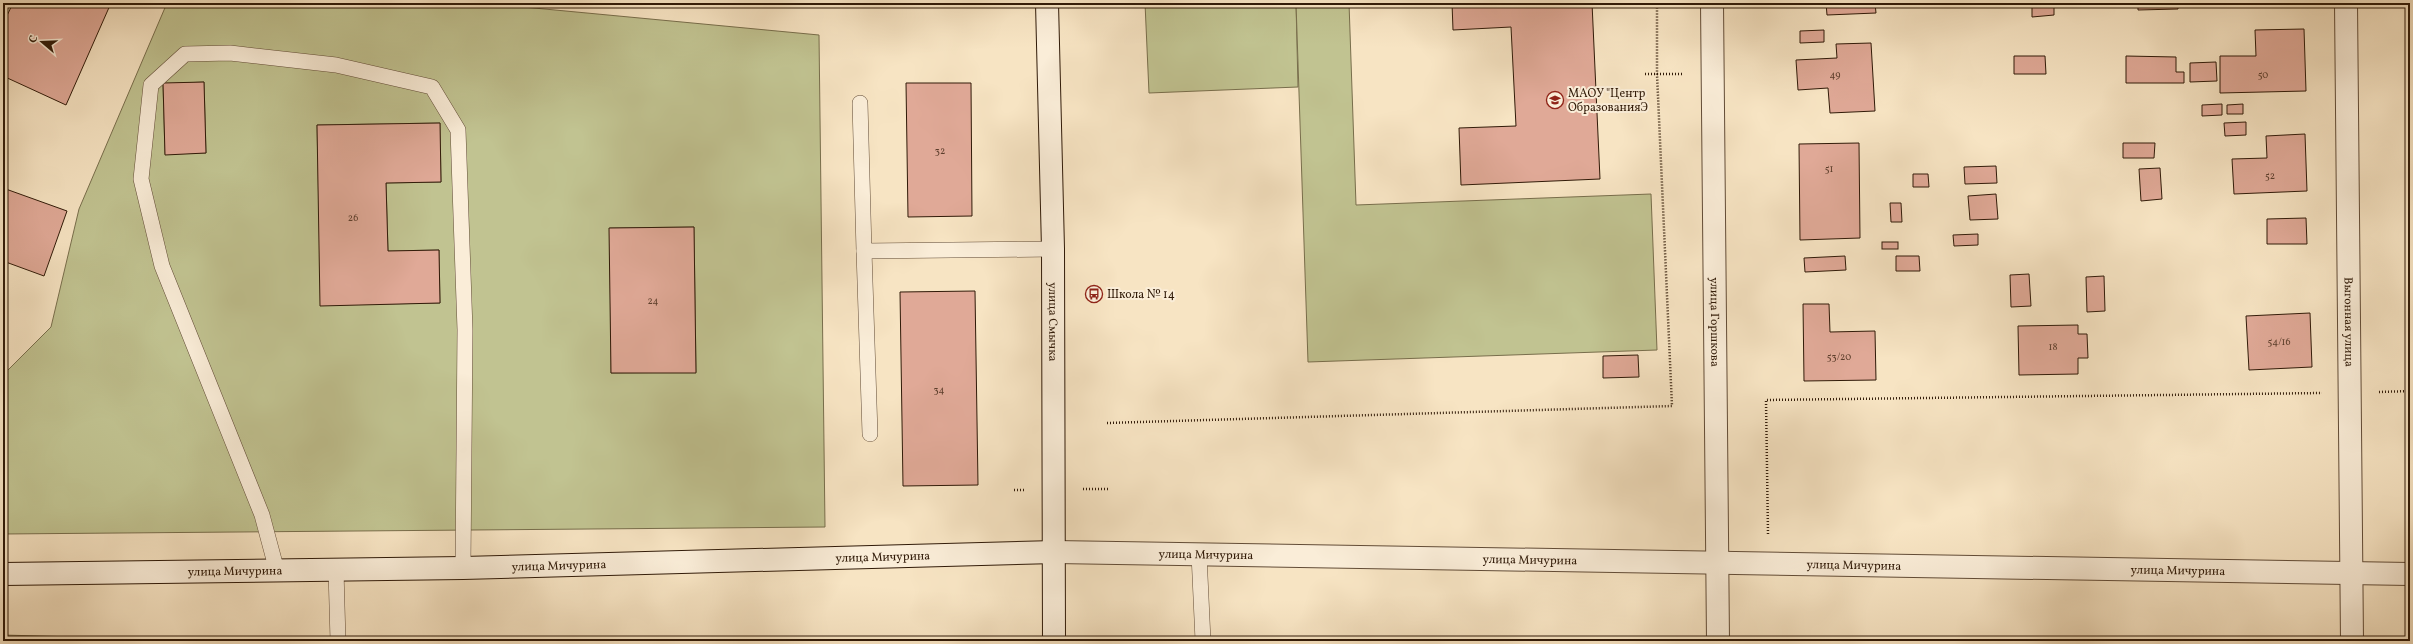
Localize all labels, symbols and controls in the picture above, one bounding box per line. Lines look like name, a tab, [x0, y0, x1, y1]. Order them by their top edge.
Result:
north arrow	[22, 22, 62, 62]
text: С	[26, 33, 42, 45]
house number: 49	[1830, 68, 1840, 82]
house number: 50	[2258, 68, 2268, 82]
place label: МАОУ "Центр ОбразованияЭ	[1568, 86, 1648, 116]
school or university icon: МАОУ "Центр ОбразованияЭ	[1545, 90, 1565, 110]
house number: 32	[935, 144, 945, 158]
house number: 51	[1825, 162, 1833, 176]
house number: 52	[2265, 169, 2275, 183]
house number: 26	[348, 211, 358, 225]
street label: улица Горшкова	[1706, 277, 1722, 367]
street label: Выгонная улица	[2340, 277, 2356, 367]
street label: улица Смычка	[1044, 282, 1060, 362]
bus stop icon: Школа № 14	[1084, 284, 1104, 304]
place label: Школа № 14	[1107, 287, 1175, 303]
house number: 24	[647, 294, 659, 308]
house number: 54/16	[2267, 335, 2291, 349]
house number: 18	[2049, 340, 2057, 354]
house number: 53/20	[1827, 350, 1851, 364]
house number: 34	[933, 383, 945, 397]
street label: улица Мичурина	[1158, 547, 1253, 564]
street label: улица Мичурина	[835, 548, 930, 567]
street label: улица Мичурина	[1482, 552, 1577, 569]
street label: улица Мичурина	[511, 557, 607, 576]
street label: улица Мичурина	[1806, 557, 1901, 575]
street label: улица Мичурина	[2130, 562, 2225, 580]
street label: улица Мичурина	[188, 563, 282, 581]

